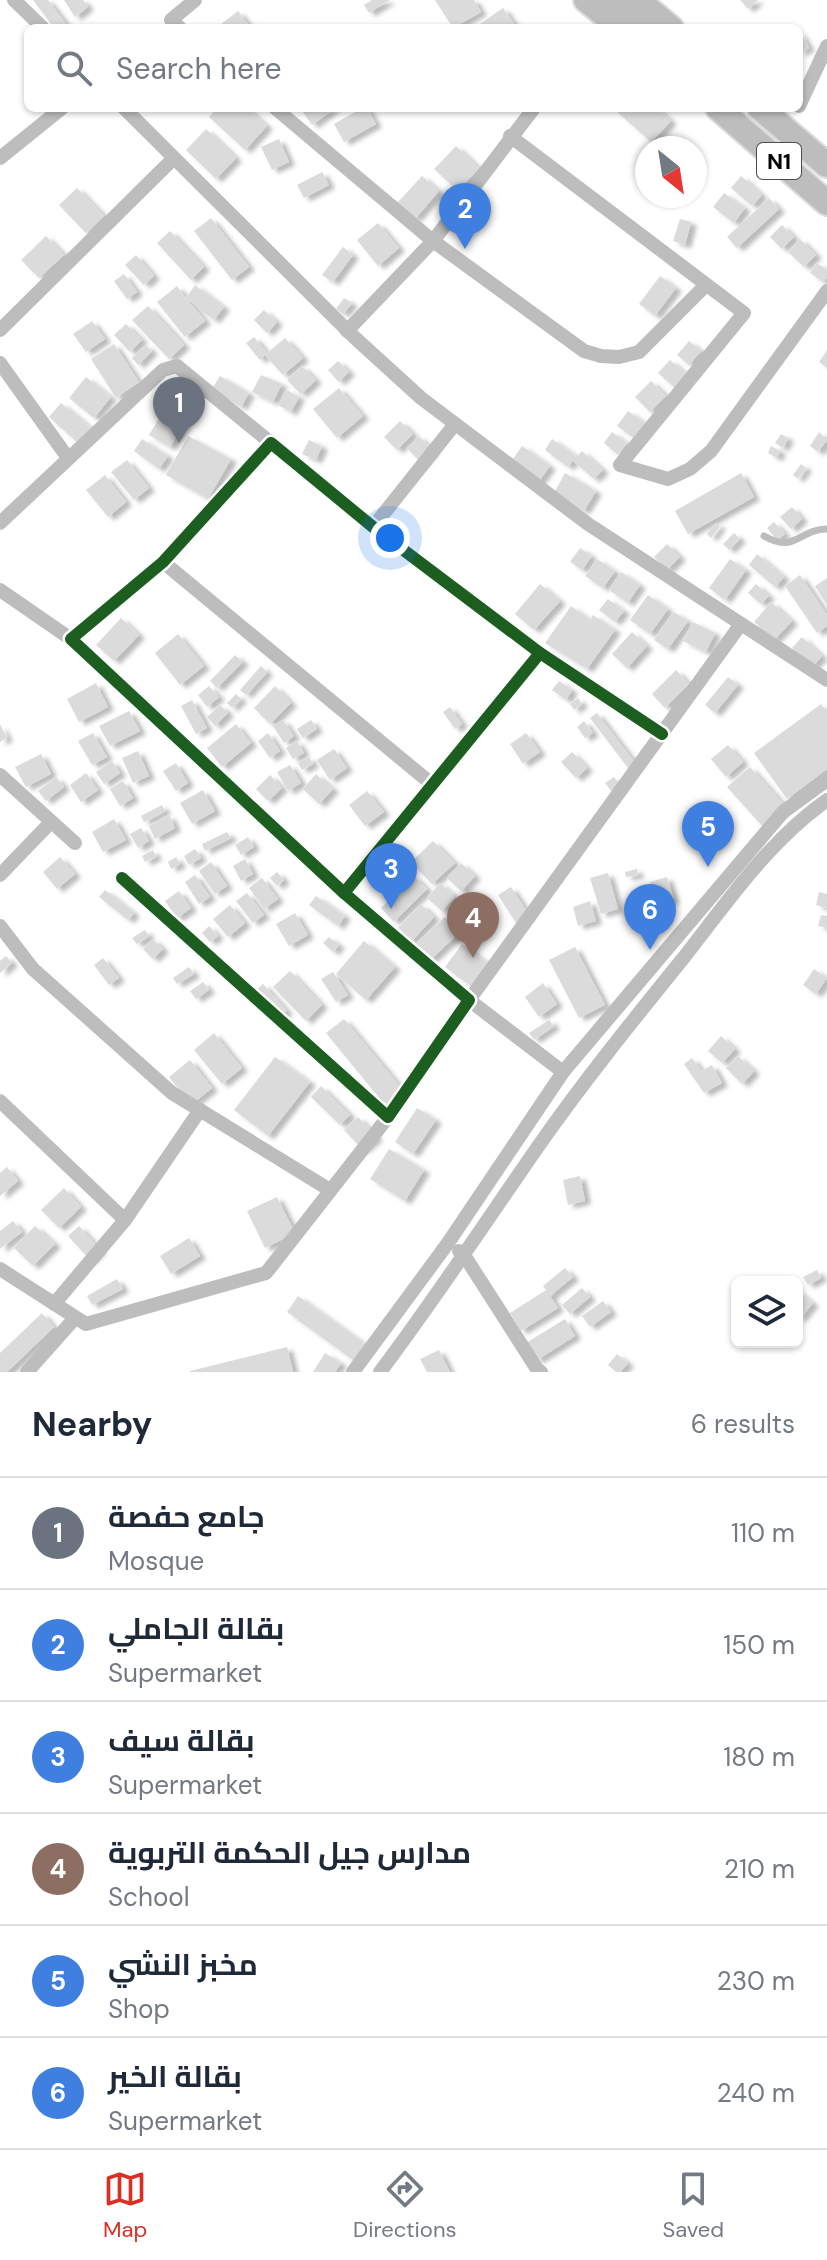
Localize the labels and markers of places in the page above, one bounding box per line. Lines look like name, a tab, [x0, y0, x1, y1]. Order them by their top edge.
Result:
pin: 2	[439, 183, 491, 249]
pin: 1	[153, 377, 205, 443]
pin: 5	[682, 801, 734, 867]
pin: 3	[365, 843, 417, 909]
pin: 6	[624, 884, 676, 950]
pin: 4	[447, 892, 499, 958]

